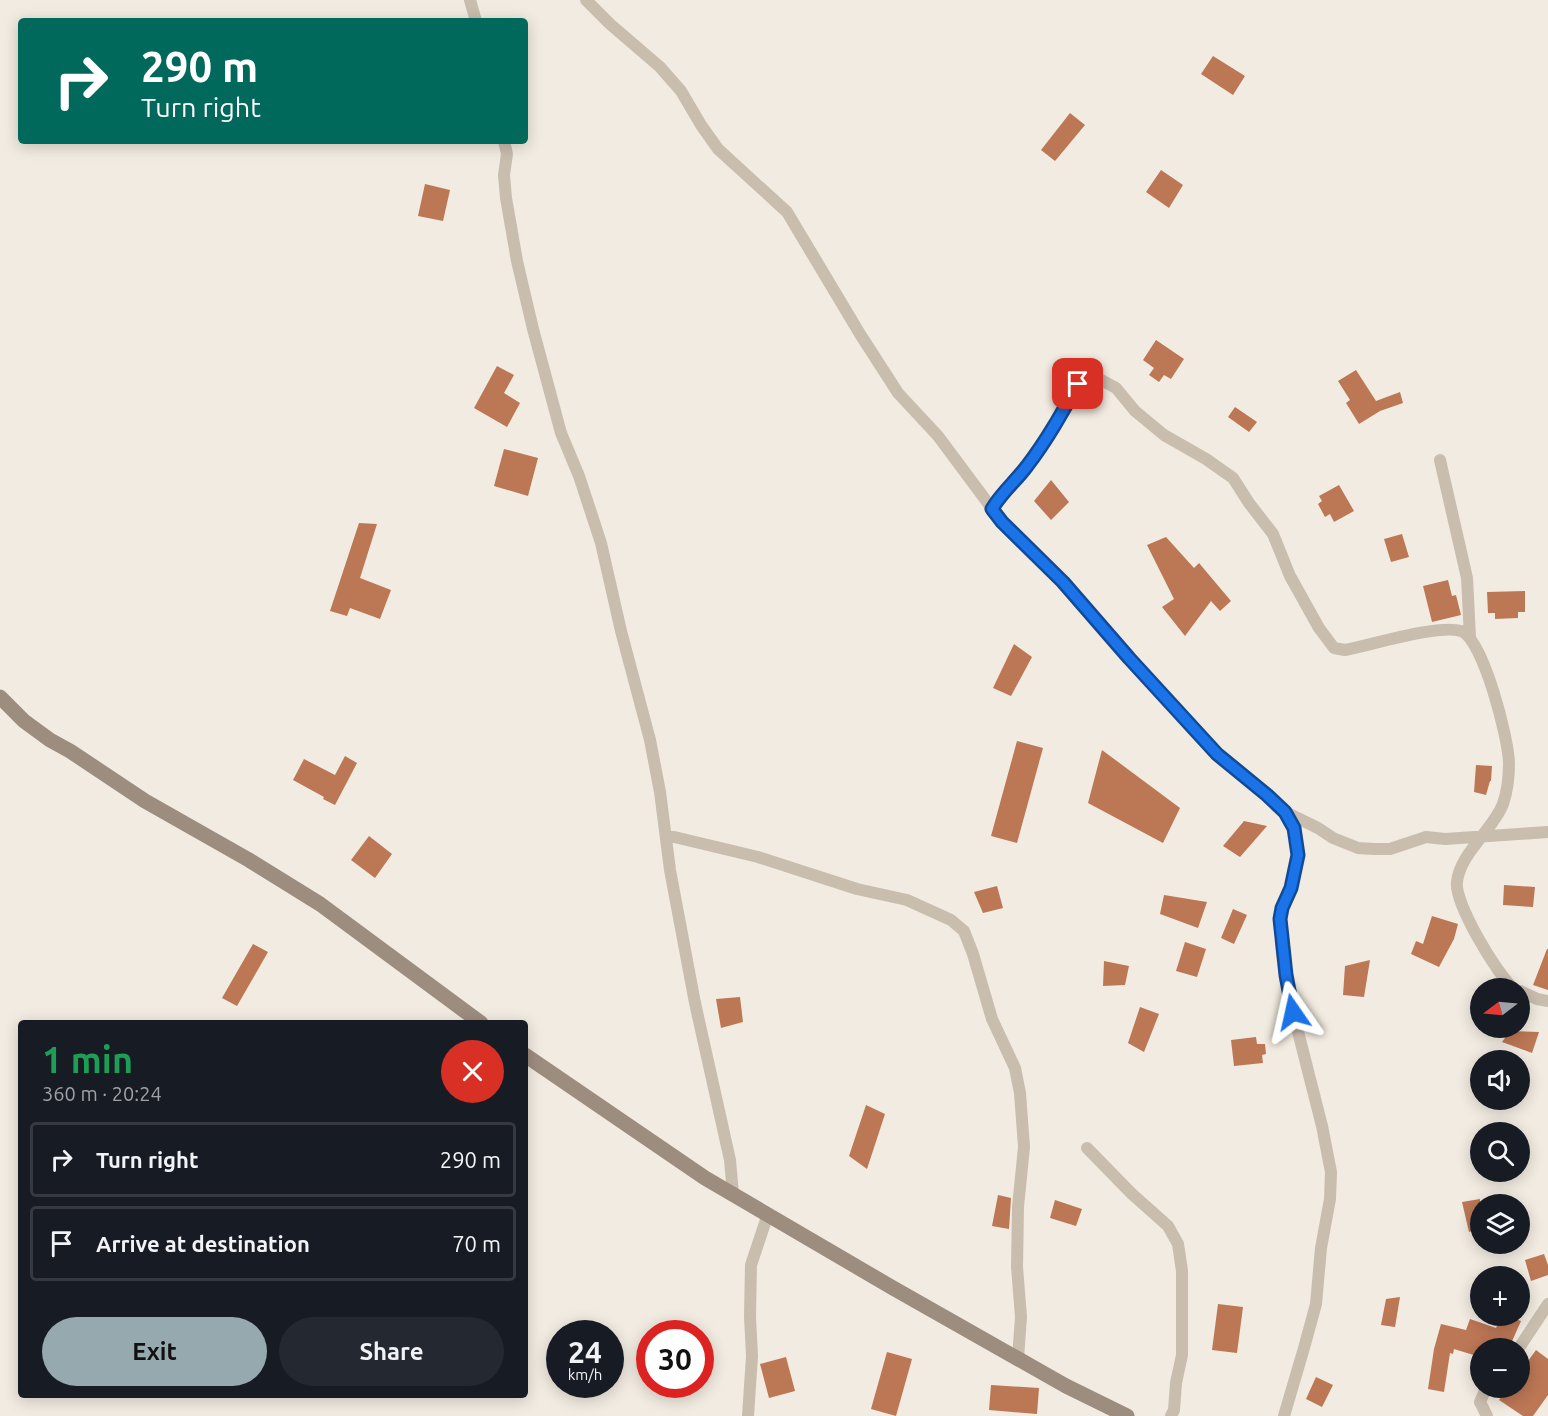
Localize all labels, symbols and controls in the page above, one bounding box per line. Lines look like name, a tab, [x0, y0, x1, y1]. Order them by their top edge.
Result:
icon: right	[42, 42, 120, 120]
text: 290 m	[141, 43, 258, 90]
text: Turn right	[141, 92, 261, 122]
pin	[1052, 358, 1103, 409]
icon: arrive	[1061, 367, 1094, 400]
north arrow	[1470, 978, 1530, 1038]
map controls	[1470, 978, 1530, 1398]
position arrow	[1261, 980, 1325, 1044]
text: 1 min	[42, 1039, 133, 1080]
button: close	[441, 1040, 504, 1103]
button: sound	[1470, 1050, 1530, 1110]
text: 360 m · 20:24	[42, 1082, 162, 1105]
button: search	[1470, 1122, 1530, 1182]
icon: right	[45, 1143, 78, 1176]
text: Turn right	[96, 1147, 198, 1172]
text: 290 m	[440, 1147, 501, 1172]
button: layers	[1470, 1194, 1530, 1254]
icon: arrive	[45, 1227, 78, 1260]
text: Arrive at destination	[96, 1231, 310, 1256]
text: 70 m	[452, 1231, 501, 1256]
button: +	[1470, 1266, 1530, 1326]
button: Exit	[42, 1317, 267, 1386]
button: Share	[279, 1317, 504, 1386]
speed limit sign: 30	[636, 1320, 714, 1398]
text: 24	[568, 1335, 602, 1369]
button: −	[1470, 1338, 1530, 1398]
text: km/h	[568, 1366, 602, 1383]

